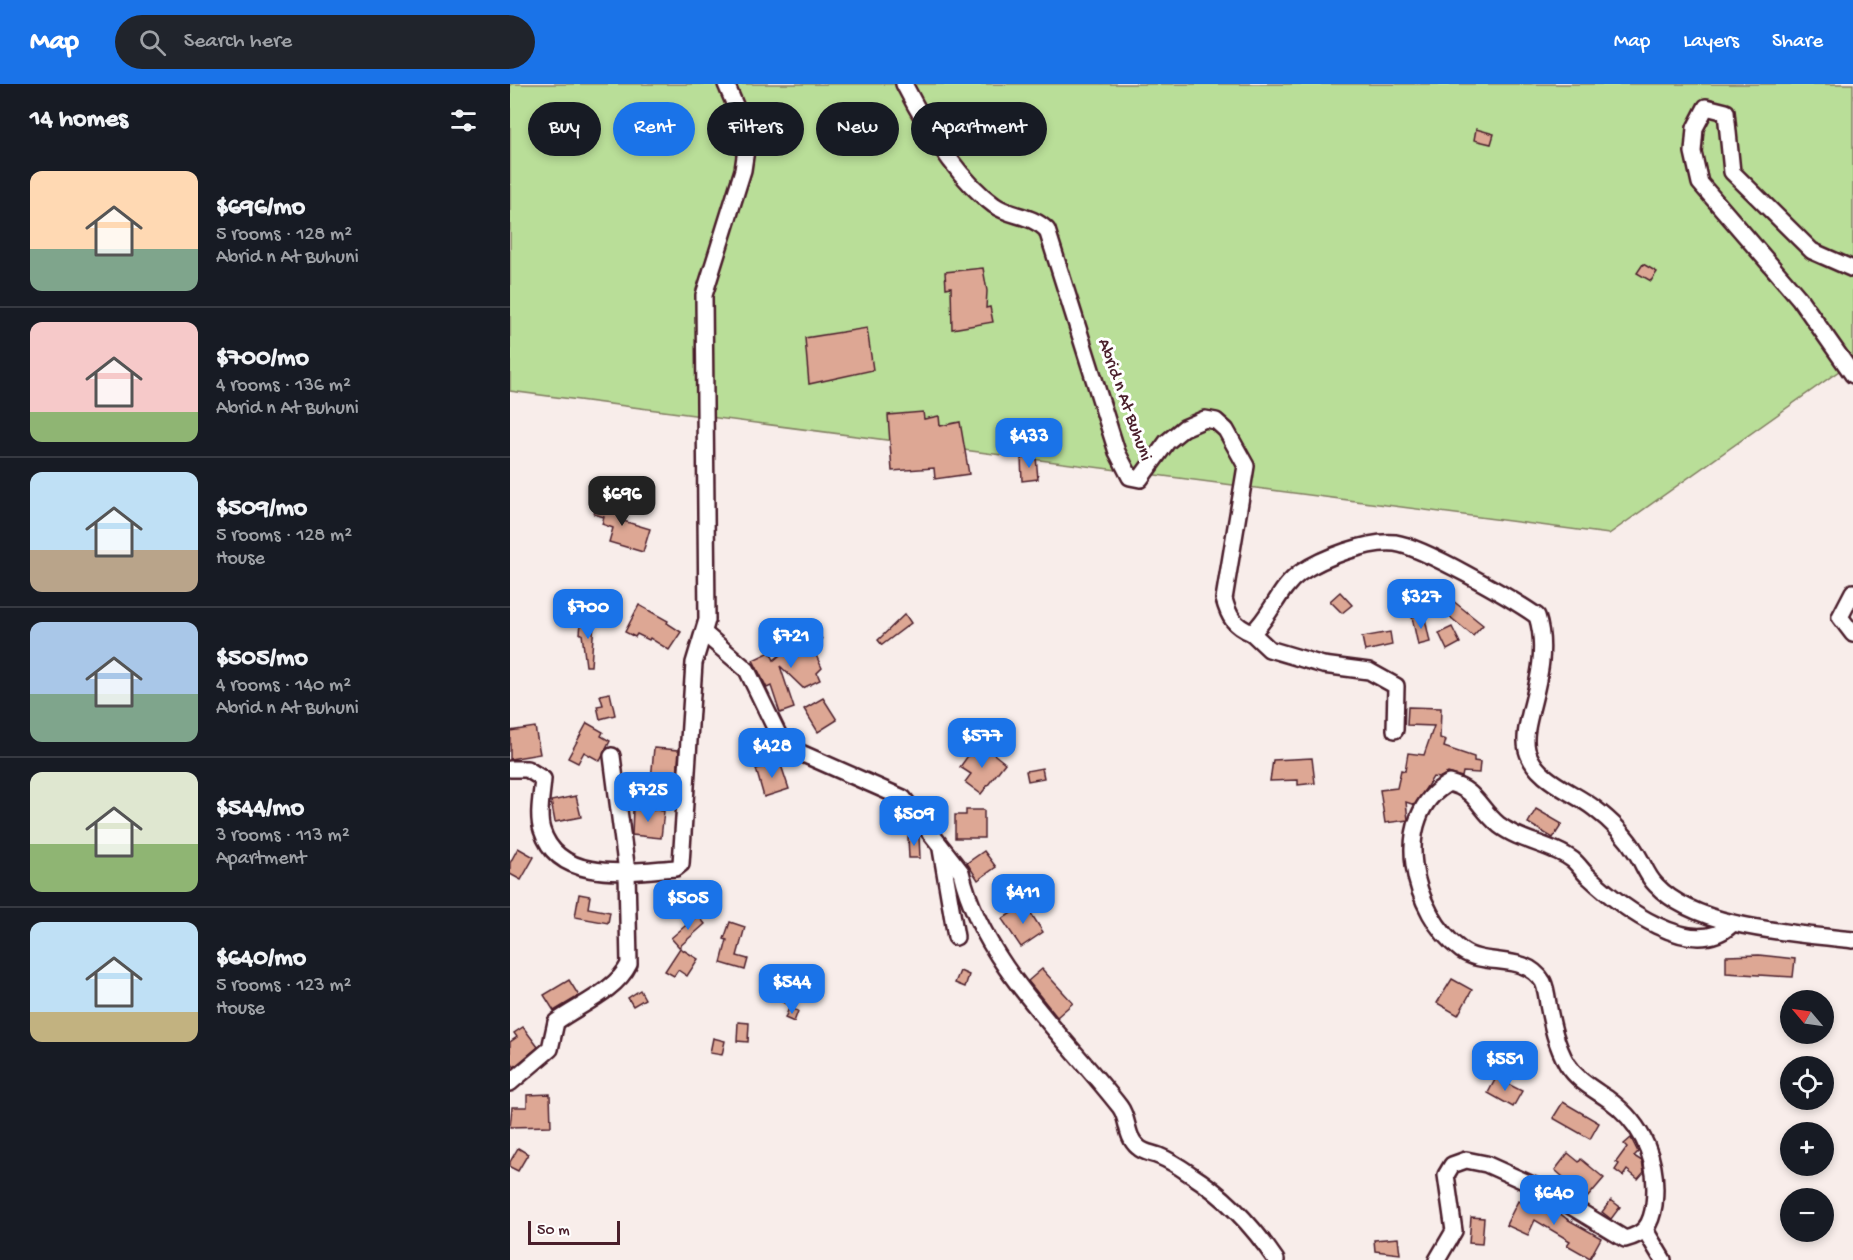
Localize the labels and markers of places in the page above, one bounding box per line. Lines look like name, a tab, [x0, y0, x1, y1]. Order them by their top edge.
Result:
pin: $433	[993, 418, 1065, 469]
pin: $696	[586, 476, 658, 527]
pin: $327	[1385, 579, 1457, 630]
pin: $700	[552, 589, 624, 640]
pin: $721	[755, 618, 827, 669]
pin: $577	[946, 718, 1018, 769]
pin: $428	[736, 728, 808, 779]
pin: $725	[612, 772, 684, 823]
pin: $509	[878, 796, 950, 847]
pin: $411	[987, 874, 1059, 925]
pin: $505	[652, 880, 724, 931]
pin: $544	[756, 964, 828, 1015]
pin: $551	[1469, 1041, 1541, 1092]
pin: $640	[1518, 1175, 1590, 1226]

